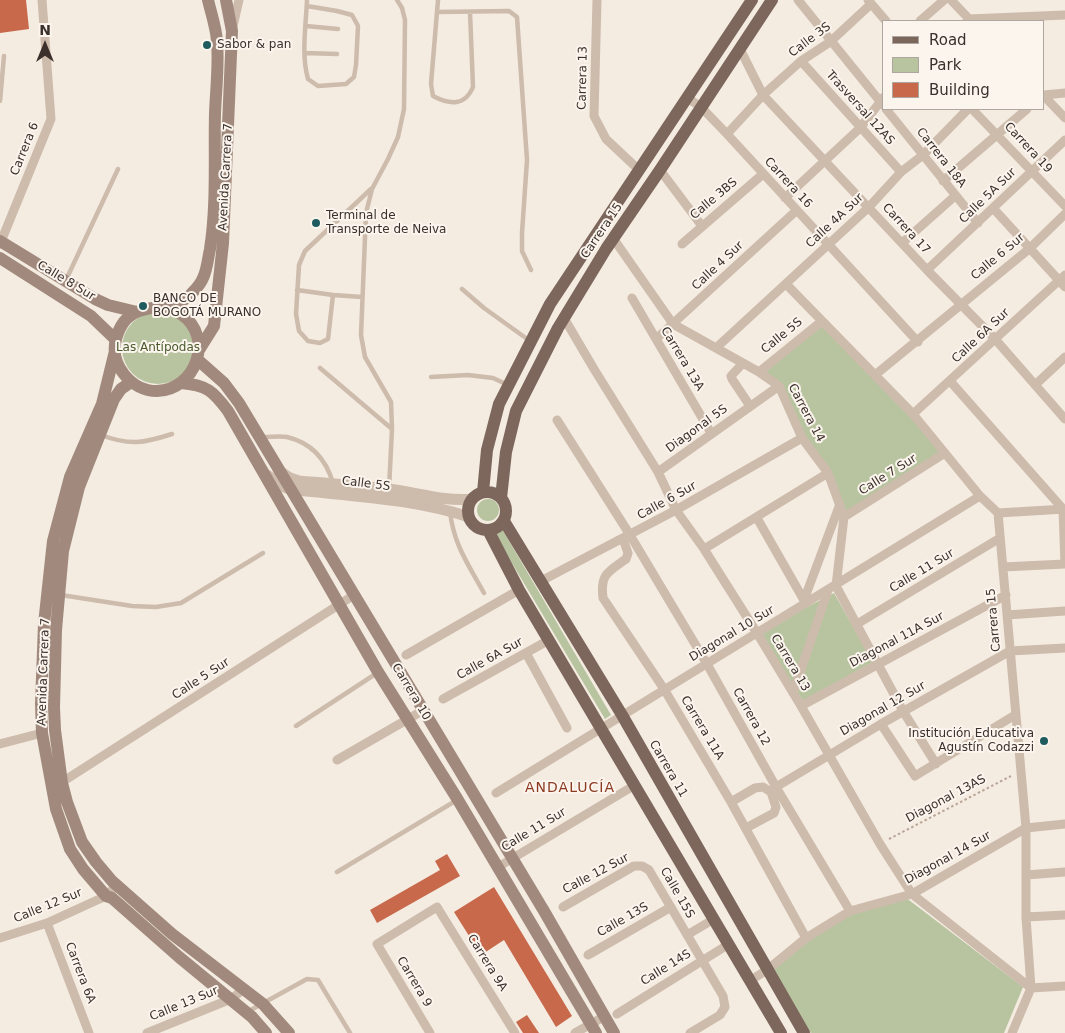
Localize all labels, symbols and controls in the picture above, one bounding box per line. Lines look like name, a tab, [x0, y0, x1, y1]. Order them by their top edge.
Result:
north arrow	[20, 20, 70, 70]
street label: Calle 3S	[786, 20, 834, 60]
legend	[882, 20, 1045, 110]
text: N	[39, 22, 51, 38]
text: Road	[929, 31, 967, 49]
place label: Sabor & pan	[217, 38, 291, 52]
marker: Sabor & pan	[201, 39, 213, 51]
street label: Carrera 13	[575, 46, 591, 110]
text: Park	[929, 56, 961, 74]
street label: Trasversal 12AS	[823, 68, 897, 148]
text: Building	[929, 81, 990, 99]
street label: Carrera 6	[8, 120, 42, 178]
street label: Carrera 19	[1001, 120, 1055, 176]
street label: Avenida Carrera 7	[216, 123, 236, 231]
street label: Carrera 18A	[913, 125, 969, 191]
street label: Carrera 16	[761, 155, 815, 211]
street label: Calle 5A Sur	[957, 165, 1019, 227]
street label: Calle 3BS	[688, 175, 740, 223]
street label: Calle 4A Sur	[803, 191, 867, 251]
street label: Carrera 15	[578, 200, 626, 262]
street label: Carrera 17	[879, 201, 933, 257]
place label: Terminal de Transporte de Neiva	[326, 209, 446, 237]
marker: Terminal de Transporte de Neiva	[310, 217, 322, 229]
street label: Calle 6 Sur	[968, 231, 1028, 283]
street label: Calle 4 Sur	[689, 239, 747, 293]
street label: Calle 8 Sur	[34, 258, 98, 304]
place label: BANCO DE BOGOTÁ MURANO	[153, 292, 261, 320]
marker: BANCO DE BOGOTÁ MURANO	[137, 300, 149, 312]
street label: Calle 6A Sur	[949, 306, 1013, 366]
street label: Calle 5S	[758, 315, 806, 357]
street label: Carrera 13A	[657, 324, 707, 394]
park label: Las Antípodas	[116, 341, 200, 355]
street label: Carrera 14	[785, 381, 827, 445]
street label: Diagonal 5S	[664, 402, 730, 456]
street label: Calle 7 Sur	[857, 452, 919, 498]
street label: Calle 5S	[341, 474, 391, 494]
street label: Calle 6 Sur	[635, 479, 699, 523]
street label: Calle 11 Sur	[887, 546, 957, 596]
street label: Carrera 15	[984, 588, 1004, 652]
street label: Diagonal 10 Sur	[687, 603, 777, 665]
street label: Diagonal 11A Sur	[848, 609, 946, 671]
street label: Avenida Carrera 7	[35, 618, 53, 726]
street label: Carrera 13	[767, 632, 813, 694]
street label: Calle 6A Sur	[454, 635, 526, 683]
street label: Calle 5 Sur	[170, 655, 232, 703]
street label: Carrera 10	[388, 661, 434, 723]
street label: Diagonal 12 Sur	[838, 679, 928, 739]
street label: Carrera 12	[729, 686, 773, 748]
street label: Carrera 11A	[677, 693, 727, 763]
place label: Institución Educativa Agustín Codazzi	[908, 727, 1034, 755]
marker: Institución Educativa Agustín Codazzi	[1038, 735, 1050, 747]
street label: Carrera 11	[646, 738, 690, 800]
street label: Diagonal 13AS	[904, 772, 988, 826]
district label: ANDALUCÍA	[524, 780, 616, 796]
street label: Calle 11 Sur	[499, 805, 569, 855]
street label: Diagonal 14 Sur	[902, 828, 994, 888]
street label: Calle 12 Sur	[560, 851, 632, 897]
street label: Calle 15S	[657, 865, 697, 921]
street label: Calle 12 Sur	[12, 886, 84, 926]
street label: Calle 13S	[595, 900, 651, 940]
street label: Carrera 9A	[464, 932, 510, 994]
street label: Carrera 6A	[62, 940, 98, 1006]
street label: Calle 14S	[638, 947, 694, 989]
street label: Carrera 9	[393, 954, 435, 1010]
street label: Calle 13 Sur	[148, 984, 220, 1024]

